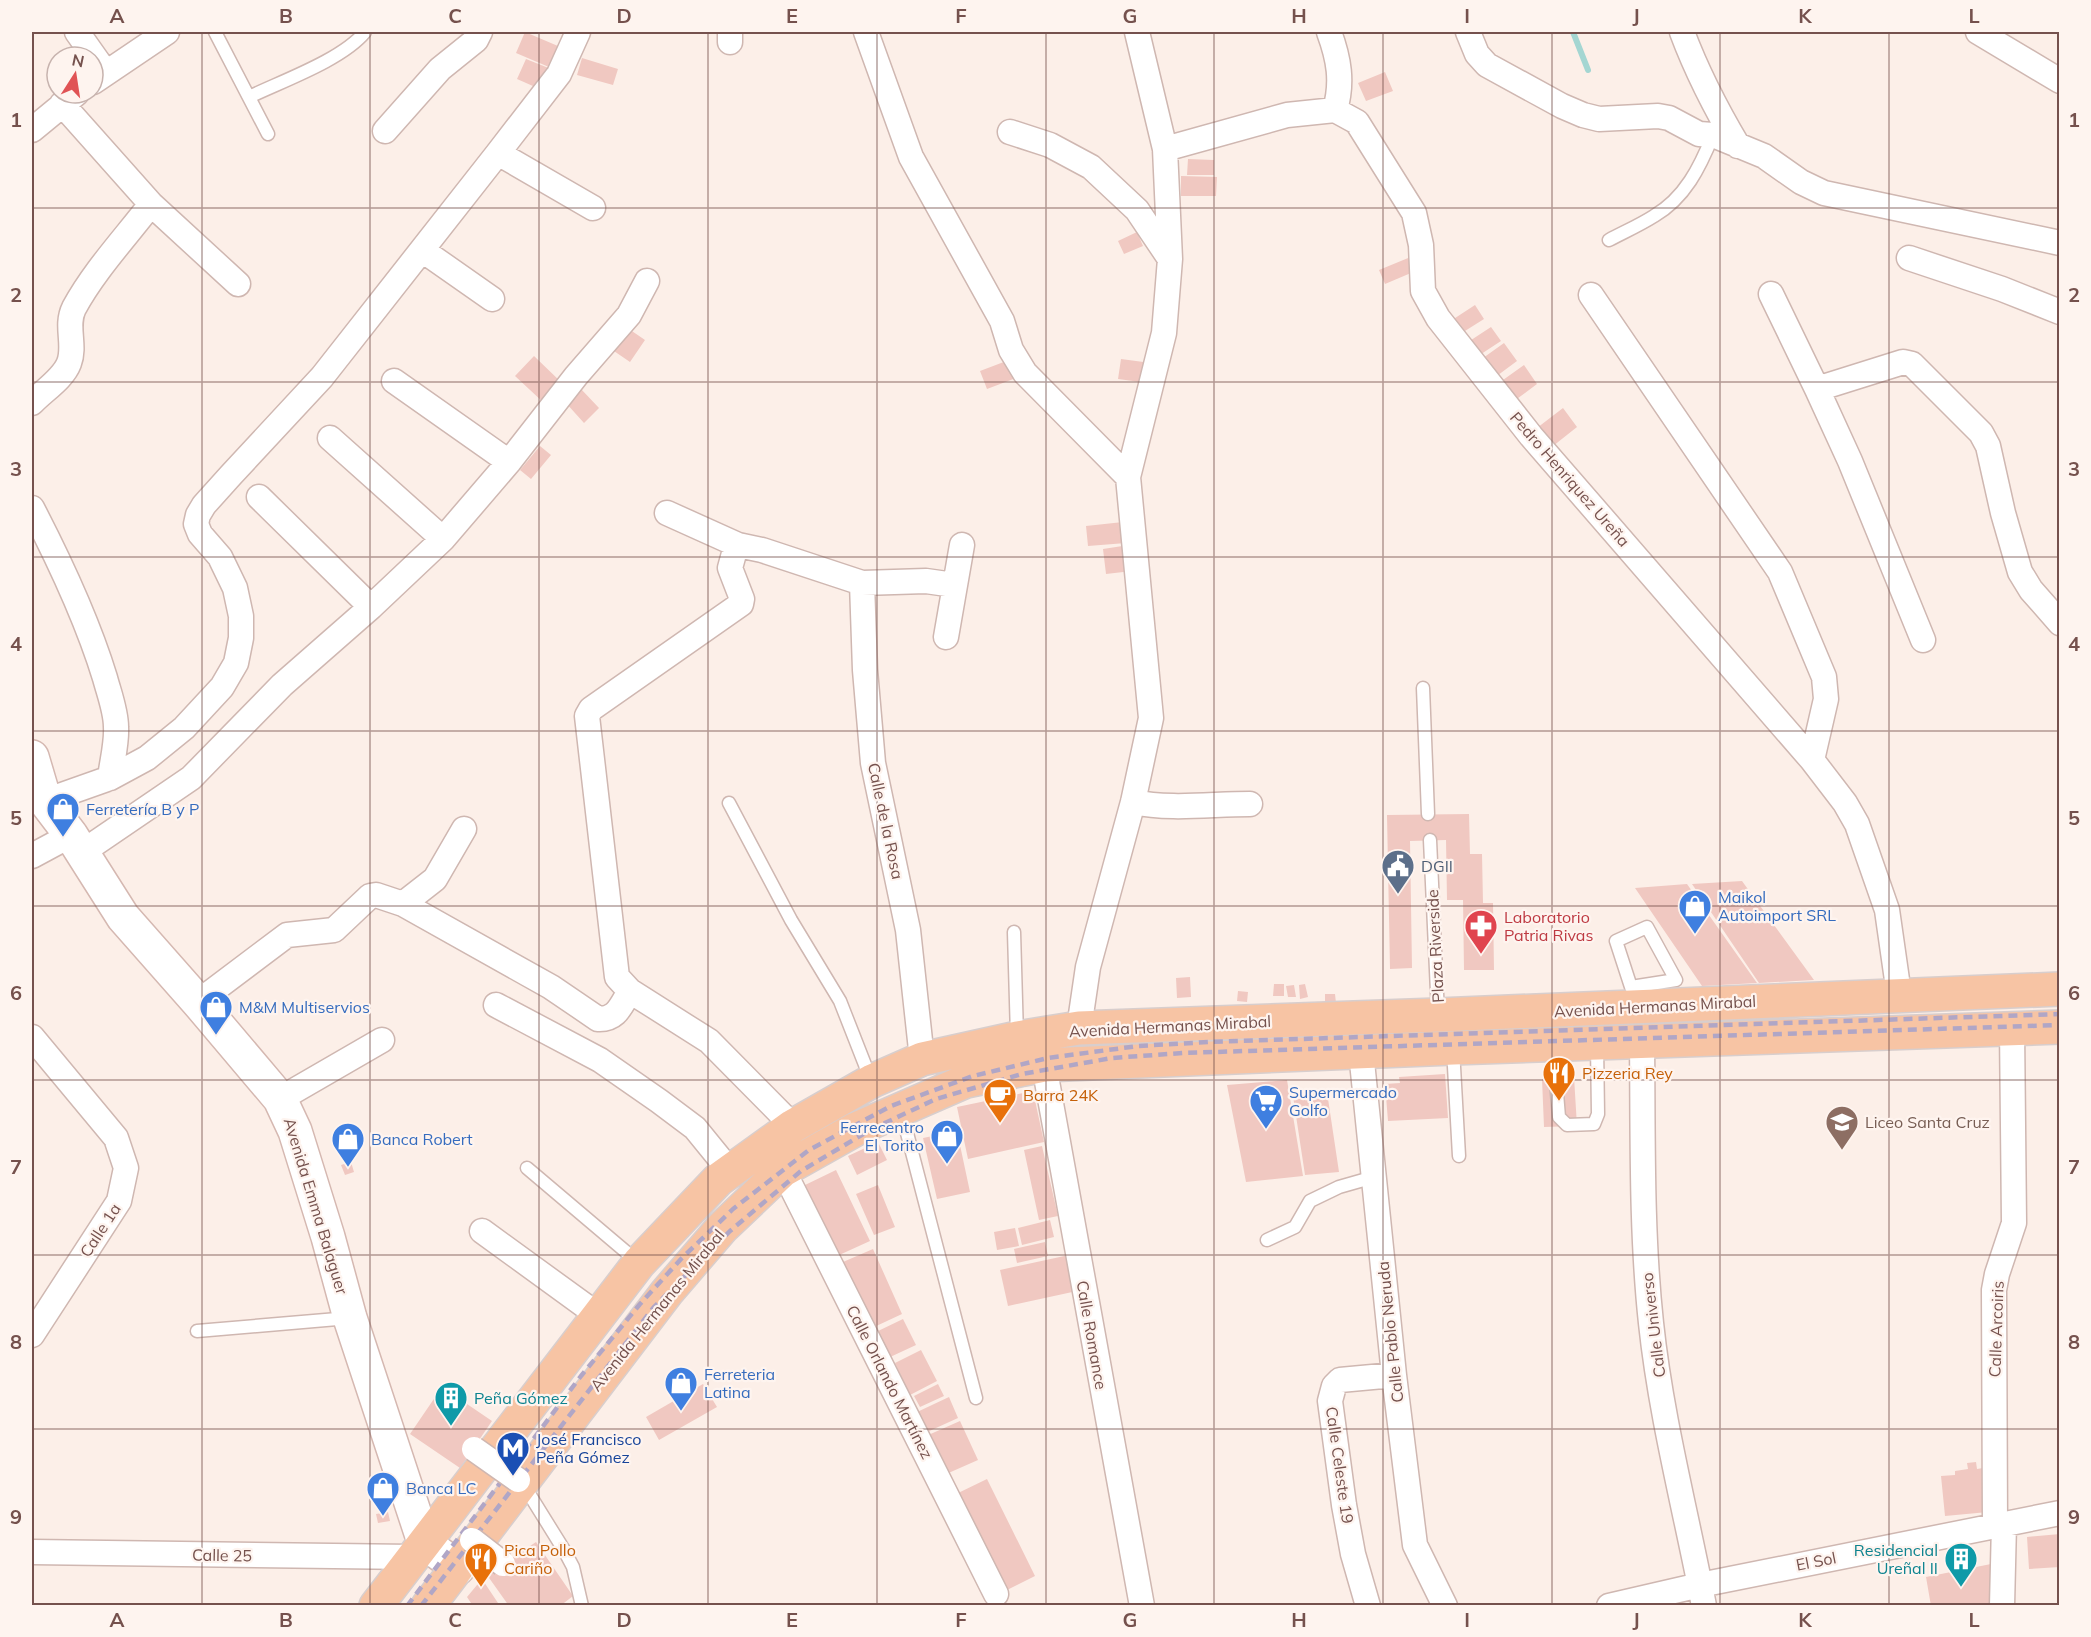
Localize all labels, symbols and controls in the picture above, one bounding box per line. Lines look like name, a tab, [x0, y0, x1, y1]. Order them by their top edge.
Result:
text: A	[110, 3, 125, 28]
text: B	[279, 3, 293, 28]
text: C	[448, 3, 462, 28]
text: D	[616, 3, 632, 28]
text: E	[786, 3, 798, 28]
text: F	[955, 3, 967, 28]
text: G	[1123, 3, 1137, 28]
text: H	[1291, 3, 1307, 28]
text: I	[1464, 3, 1470, 28]
text: J	[1632, 3, 1640, 28]
text: K	[1798, 3, 1812, 28]
text: L	[1968, 3, 1980, 28]
north arrow	[45, 45, 105, 105]
text: N	[70, 49, 86, 71]
text: 1	[10, 107, 22, 132]
text: 1	[2068, 107, 2080, 132]
text: 2	[10, 282, 22, 307]
text: 2	[2068, 282, 2080, 307]
street label: Pedro Henriquez Ureña	[1506, 407, 1634, 551]
text: 3	[10, 456, 22, 481]
text: 3	[2068, 456, 2080, 481]
text: 4	[10, 631, 22, 656]
text: 4	[2068, 631, 2080, 656]
street label: Calle de la Rosa	[864, 761, 908, 881]
shop icon: Ferretería B y P	[45, 791, 81, 838]
place label: Ferretería B y P	[86, 799, 199, 819]
text: 5	[10, 805, 22, 830]
text: 5	[2068, 805, 2080, 830]
public building icon: DGII	[1380, 848, 1416, 895]
place label: DGII	[1421, 856, 1453, 876]
place label: Maikol Autoimport SRL	[1718, 887, 1836, 925]
shop icon: Maikol Autoimport SRL	[1677, 888, 1713, 935]
street label: Plaza Riverside	[1422, 889, 1448, 1003]
place label: Laboratorio Patria Rivas	[1504, 907, 1593, 945]
pharmacy icon: Laboratorio Patria Rivas	[1463, 908, 1499, 955]
text: 6	[10, 980, 22, 1005]
text: 6	[2068, 980, 2080, 1005]
shop icon: M&M Multiservios	[198, 989, 234, 1036]
street label: Avenida Hermanas Mirabal	[1553, 991, 1757, 1021]
place label: M&M Multiservios	[239, 997, 370, 1017]
street label: Avenida Hermanas Mirabal	[1068, 1011, 1272, 1041]
restaurant icon: Pizzeria Rey	[1541, 1055, 1577, 1102]
place label: Pizzeria Rey	[1582, 1063, 1673, 1083]
cafe icon: Barra 24K	[982, 1077, 1018, 1124]
place label: Supermercado Golfo	[1289, 1082, 1397, 1120]
supermarket icon: Supermercado Golfo	[1248, 1083, 1284, 1130]
place label: Barra 24K	[1023, 1085, 1099, 1105]
school or university icon: Liceo Santa Cruz	[1824, 1104, 1860, 1151]
place label: Liceo Santa Cruz	[1865, 1112, 1990, 1132]
street label: Avenida Emma Balaguer	[280, 1115, 352, 1297]
place label: Ferrecentro El Torito	[840, 1117, 924, 1155]
shop icon: Ferrecentro El Torito	[929, 1118, 965, 1165]
shop icon: Banca Robert	[330, 1121, 366, 1168]
place label: Banca Robert	[371, 1129, 473, 1149]
text: 7	[10, 1154, 22, 1179]
text: 7	[2068, 1154, 2080, 1179]
street label: Calle 1a	[75, 1199, 125, 1261]
street label: Avenida Hermanas Mirabal	[586, 1225, 728, 1395]
street label: Calle Pablo Neruda	[1373, 1260, 1407, 1404]
street label: Calle Universo	[1637, 1271, 1669, 1379]
street label: Calle Romance	[1073, 1279, 1111, 1391]
street label: Calle Arcoiris	[1984, 1280, 2008, 1378]
street label: Calle Orlando Martínez	[843, 1302, 937, 1462]
text: 8	[10, 1329, 22, 1354]
text: 8	[2068, 1329, 2080, 1354]
place label: Ferreteria Latina	[704, 1364, 775, 1402]
shop icon: Ferreteria Latina	[663, 1365, 699, 1412]
building icon: Peña Gómez	[433, 1380, 469, 1427]
place label: Peña Gómez	[474, 1388, 568, 1408]
street label: Calle Celeste 19	[1322, 1405, 1358, 1525]
place label: José Francisco Peña Gómez	[536, 1429, 641, 1467]
metro station icon: José Francisco Peña Gómez	[495, 1430, 531, 1477]
shop icon: Banca LC	[365, 1470, 401, 1517]
place label: Banca LC	[406, 1478, 477, 1498]
text: 9	[10, 1504, 22, 1529]
text: 9	[2068, 1504, 2080, 1529]
place label: Pica Pollo Cariño	[504, 1540, 576, 1578]
place label: Residencial Ureñal II	[1854, 1540, 1938, 1578]
restaurant icon: Pica Pollo Cariño	[463, 1541, 499, 1588]
building icon: Residencial Ureñal II	[1943, 1541, 1979, 1588]
street label: Calle 25	[192, 1544, 252, 1566]
street label: El Sol	[1794, 1547, 1838, 1575]
text: A	[110, 1607, 125, 1632]
text: B	[279, 1607, 293, 1632]
text: C	[448, 1607, 462, 1632]
text: D	[616, 1607, 632, 1632]
text: E	[786, 1607, 798, 1632]
text: F	[955, 1607, 967, 1632]
text: G	[1123, 1607, 1137, 1632]
text: H	[1291, 1607, 1307, 1632]
text: I	[1464, 1607, 1470, 1632]
text: J	[1632, 1607, 1640, 1632]
text: K	[1798, 1607, 1812, 1632]
text: L	[1968, 1607, 1980, 1632]

